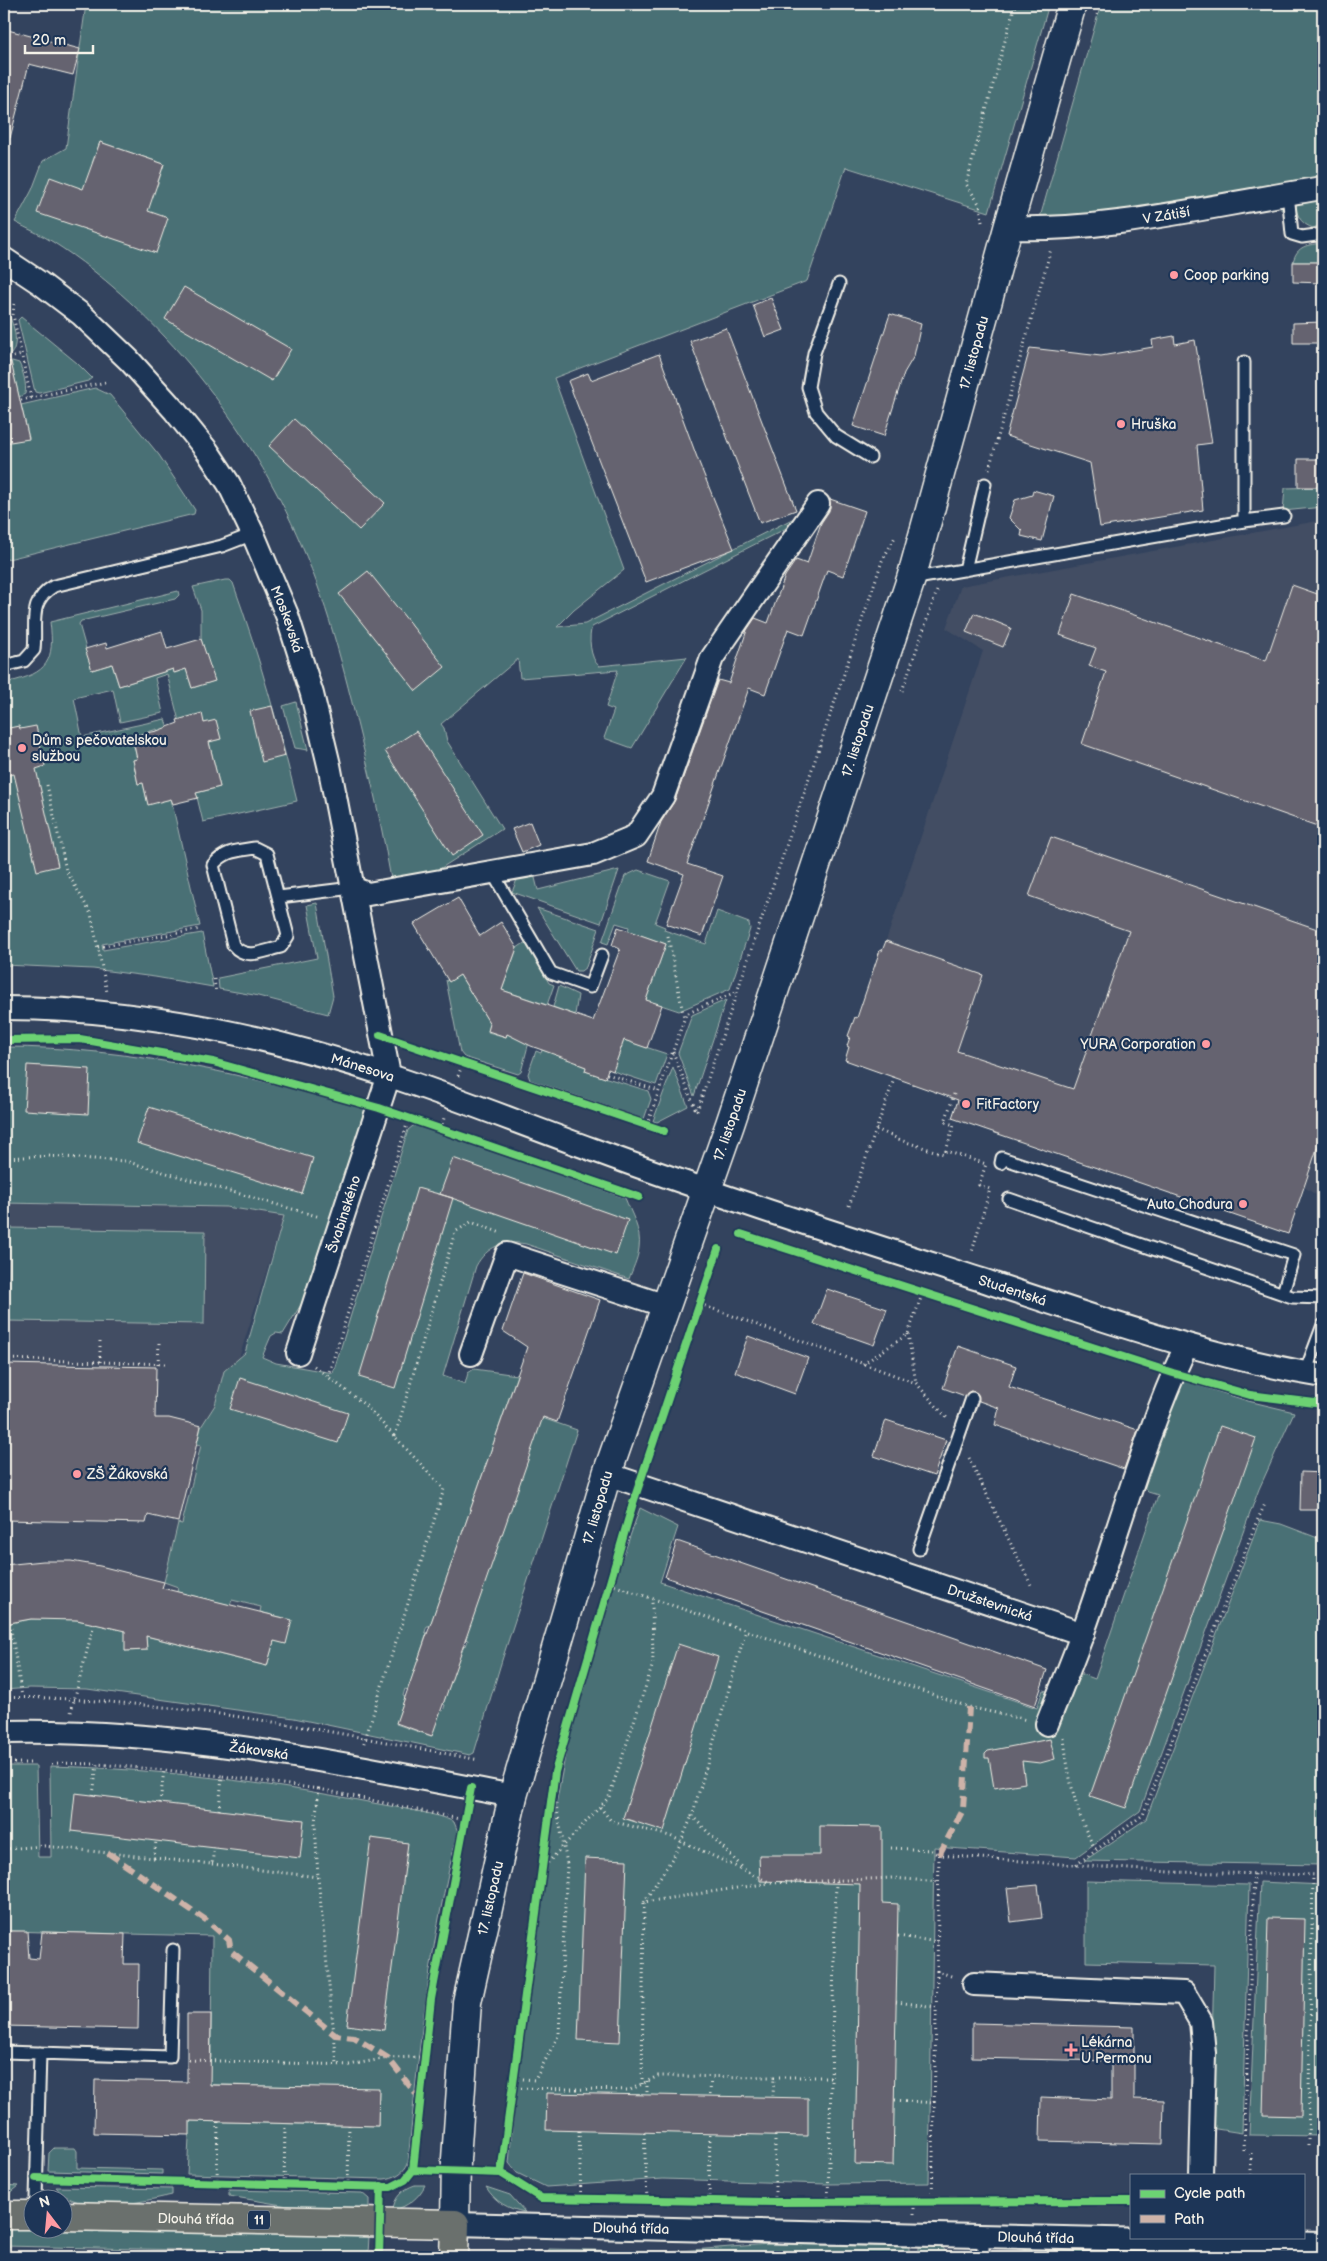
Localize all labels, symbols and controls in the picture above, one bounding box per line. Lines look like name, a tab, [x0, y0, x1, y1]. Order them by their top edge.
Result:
scale bar	[25, 22, 92, 54]
text: 20 m	[32, 31, 66, 50]
street label: V Zátiší	[1141, 203, 1192, 227]
place label: Coop parking	[1184, 267, 1269, 284]
marker: Coop parking	[1168, 269, 1180, 281]
street label: 17. listopadu	[955, 314, 992, 391]
place label: Hruška	[1131, 416, 1176, 433]
marker: Hruška	[1115, 418, 1127, 430]
street label: Moskevská	[267, 583, 307, 655]
street label: 17. listopadu	[837, 702, 877, 779]
place label: Dům s pečovatelskou službou	[32, 732, 167, 765]
marker: Dům s pečovatelskou službou	[16, 742, 28, 754]
place label: YURA Corporation	[1079, 1036, 1196, 1053]
marker: YURA Corporation	[1200, 1038, 1212, 1050]
street label: Mánesova	[329, 1050, 397, 1085]
street label: 17. listopadu	[709, 1086, 750, 1163]
place label: FitFactory	[976, 1096, 1040, 1113]
marker: FitFactory	[960, 1098, 972, 1110]
street label: Švabinského	[323, 1173, 365, 1255]
place label: Auto Chodura	[1147, 1196, 1233, 1213]
marker: Auto Chodura	[1237, 1198, 1249, 1210]
street label: Studentská	[976, 1271, 1049, 1309]
place label: ZŠ Žákovská	[86, 1465, 168, 1483]
marker: ZŠ Žákovská	[71, 1468, 83, 1480]
street label: 17. listopadu	[578, 1469, 616, 1546]
street label: Družstevnická	[945, 1580, 1035, 1625]
street label: Žákovská	[228, 1737, 290, 1763]
street label: 17. listopadu	[474, 1859, 507, 1937]
place label: Lékárna U Permonu	[1081, 2034, 1152, 2067]
marker: Lékárna U Permonu	[1065, 2044, 1077, 2056]
legend	[1130, 2174, 1304, 2238]
text: Cycle path	[1174, 2184, 1245, 2203]
north arrow	[22, 2188, 72, 2238]
text: N	[37, 2192, 52, 2212]
street label: Dlouhá třída	[157, 2209, 235, 2228]
road number: 11	[248, 2210, 270, 2230]
text: Path	[1174, 2210, 1204, 2229]
street label: Dlouhá třída	[592, 2219, 670, 2237]
street label: Dlouhá třída	[997, 2228, 1075, 2247]

